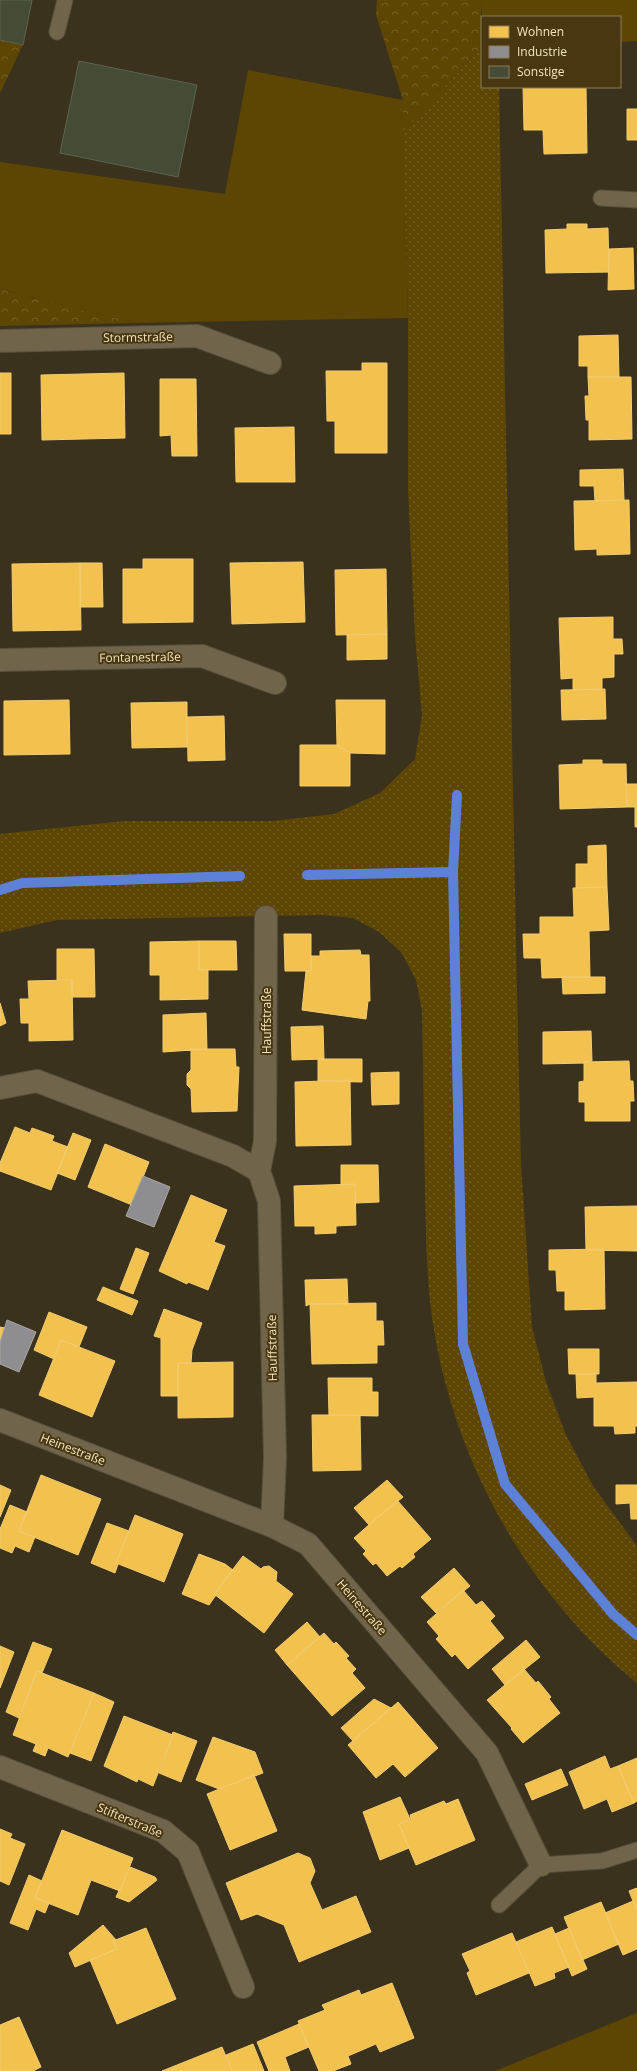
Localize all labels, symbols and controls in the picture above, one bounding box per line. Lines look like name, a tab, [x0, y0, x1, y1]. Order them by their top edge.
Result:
legend	[481, 16, 621, 88]
text: Wohnen	[517, 23, 564, 40]
text: Industrie	[517, 43, 567, 60]
text: Sonstige	[517, 63, 565, 80]
street label: Stormstraße	[103, 328, 173, 346]
street label: Fontanestraße	[99, 648, 181, 666]
street label: Hauffstraße	[258, 987, 275, 1054]
street label: Hauffstraße	[263, 1314, 281, 1382]
street label: Heinestraße	[38, 1429, 108, 1469]
street label: Heinestraße	[333, 1576, 391, 1639]
street label: Stifterstraße	[95, 1799, 166, 1842]

